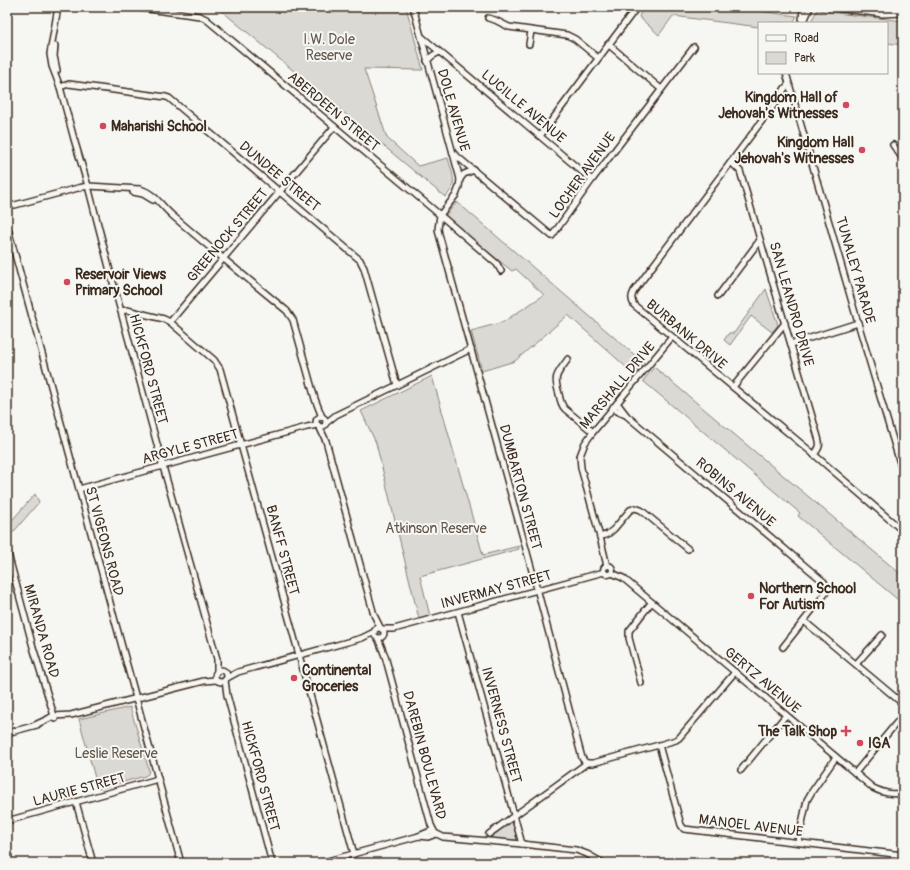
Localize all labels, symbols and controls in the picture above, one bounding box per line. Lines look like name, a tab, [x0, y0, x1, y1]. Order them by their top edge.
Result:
legend	[758, 22, 888, 74]
park label: I.W. Dole Reserve	[303, 31, 355, 64]
text: Road	[794, 31, 819, 46]
text: Park	[794, 51, 815, 66]
street label: LUCILLE AVENUE	[478, 66, 569, 147]
street label: DOLE AVENUE	[434, 67, 473, 153]
street label: ABERDEEN STREET	[284, 68, 383, 155]
place label: Kingdom Hall of Jehovah's Witnesses	[718, 89, 839, 122]
marker: Kingdom Hall of Jehovah's Witnesses	[841, 100, 851, 110]
place label: Maharishi School	[111, 118, 207, 135]
marker: Maharishi School	[98, 121, 108, 131]
street label: LOCHER AVENUE	[546, 129, 619, 222]
place label: Kingdom Hall Jehovah's Witnesses	[734, 134, 855, 167]
street label: DUNDEE STREET	[236, 138, 324, 215]
marker: Kingdom Hall Jehovah's Witnesses	[857, 145, 867, 155]
street label: GREENOCK STREET	[183, 185, 272, 286]
street label: TUNALEY PARADE	[832, 215, 879, 326]
street label: SAN LEANDRO DRIVE	[766, 240, 817, 368]
place label: Reservoir Views Primary School	[75, 266, 167, 299]
marker: Reservoir Views Primary School	[62, 277, 72, 287]
street label: BURBANK DRIVE	[643, 296, 730, 373]
street label: HICKFORD STREET	[126, 312, 171, 426]
street label: MARSHALL DRIVE	[576, 338, 659, 432]
street label: DUMBARTON STREET	[496, 423, 545, 552]
street label: ARGYLE STREET	[140, 425, 240, 468]
street label: ROBINS AVENUE	[692, 454, 779, 531]
street label: ST VIGEONS ROAD	[82, 485, 127, 598]
street label: BANFF STREET	[262, 503, 303, 597]
park label: Atkinson Reserve	[385, 520, 487, 537]
street label: INVERMAY STREET	[439, 566, 554, 612]
place label: Northern School For Autism	[759, 580, 856, 613]
street label: MIRANDA ROAD	[20, 582, 63, 680]
marker: Northern School For Autism	[746, 591, 756, 601]
street label: GERTZ AVENUE	[721, 644, 804, 717]
place label: Continental Groceries	[302, 662, 372, 695]
street label: INVERNESS STREET	[478, 665, 525, 785]
marker: Continental Groceries	[289, 673, 299, 683]
street label: DAREBIN BOULEVARD	[399, 689, 450, 821]
street label: HICKFORD STREET	[238, 719, 283, 833]
place label: The Talk Shop	[757, 723, 837, 740]
marker: The Talk Shop	[840, 725, 852, 737]
place label: IGA	[868, 735, 890, 752]
marker: IGA	[855, 738, 865, 748]
park label: Leslie Reserve	[74, 745, 158, 762]
street label: LAURIE STREET	[31, 769, 127, 810]
street label: MANOEL AVENUE	[698, 811, 804, 840]

